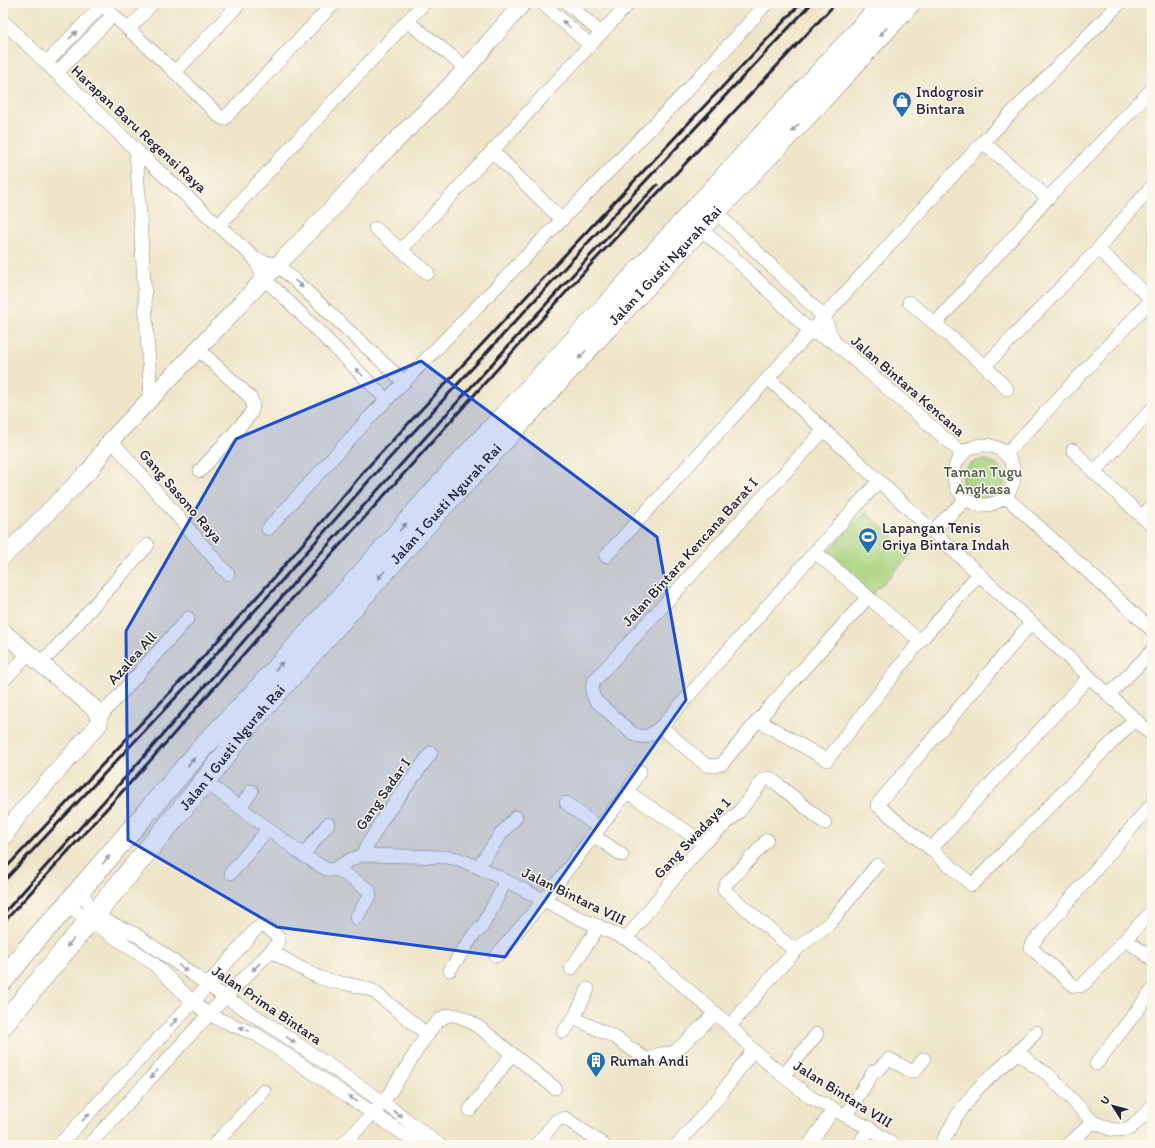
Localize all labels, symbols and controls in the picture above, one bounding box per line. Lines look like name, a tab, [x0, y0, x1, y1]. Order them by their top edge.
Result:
one-way arrow	[561, 20, 571, 29]
one-way arrow	[879, 27, 888, 37]
one-way arrow	[68, 30, 78, 40]
street label: Harapan Baru Regensi Raya	[67, 61, 211, 197]
place label: Indogrosir Bintara	[916, 83, 984, 118]
shop icon: Indogrosir Bintara	[891, 90, 913, 118]
one-way arrow	[791, 123, 800, 133]
street label: Jalan I Gusti Ngurah Rai	[605, 202, 725, 329]
one-way arrow	[294, 280, 304, 289]
street label: Jalan Bintara Kencana	[847, 332, 969, 441]
one-way arrow	[577, 350, 587, 360]
one-way arrow	[354, 367, 364, 377]
street label: Jalan I Gusti Ngurah Rai	[386, 440, 505, 568]
street label: Gang Sasono Raya	[135, 445, 227, 547]
park label: Taman Tugu Angkasa	[944, 463, 1022, 498]
street label: Jalan Bintara Kencana Barat I	[618, 474, 762, 630]
place label: Lapangan Tenis Griya Bintara Indah	[882, 519, 1010, 554]
one-way arrow	[398, 522, 407, 533]
sports icon: Lapangan Tenis Griya Bintara Indah	[857, 526, 879, 554]
one-way arrow	[376, 570, 386, 580]
street label: Azalea All	[104, 627, 161, 688]
one-way arrow	[274, 661, 283, 671]
street label: Jalan I Gusti Ngurah Rai	[176, 681, 289, 814]
street label: Gang Sadar I	[351, 754, 415, 834]
one-way arrow	[186, 756, 195, 767]
street label: Gang Swadaya 1	[650, 793, 734, 883]
one-way arrow	[101, 855, 110, 866]
street label: Jalan Bintara VIII	[519, 863, 629, 929]
one-way arrow	[66, 937, 75, 948]
street label: Jalan Prima Bintara	[209, 962, 326, 1049]
one-way arrow	[251, 962, 261, 972]
one-way arrow	[178, 964, 189, 972]
one-way arrow	[170, 1017, 179, 1027]
one-way arrow	[238, 1026, 250, 1033]
one-way arrow	[286, 1036, 297, 1044]
building icon: Rumah Andi	[585, 1050, 607, 1078]
place label: Rumah Andi	[610, 1052, 689, 1070]
street label: Jalan Bintara VIII	[790, 1056, 896, 1132]
one-way arrow	[150, 1070, 159, 1079]
north arrow	[1093, 1086, 1133, 1126]
text: U	[1098, 1094, 1113, 1107]
one-way arrow	[347, 1096, 359, 1103]
one-way arrow	[393, 1110, 404, 1118]
one-way arrow	[81, 1111, 90, 1122]

